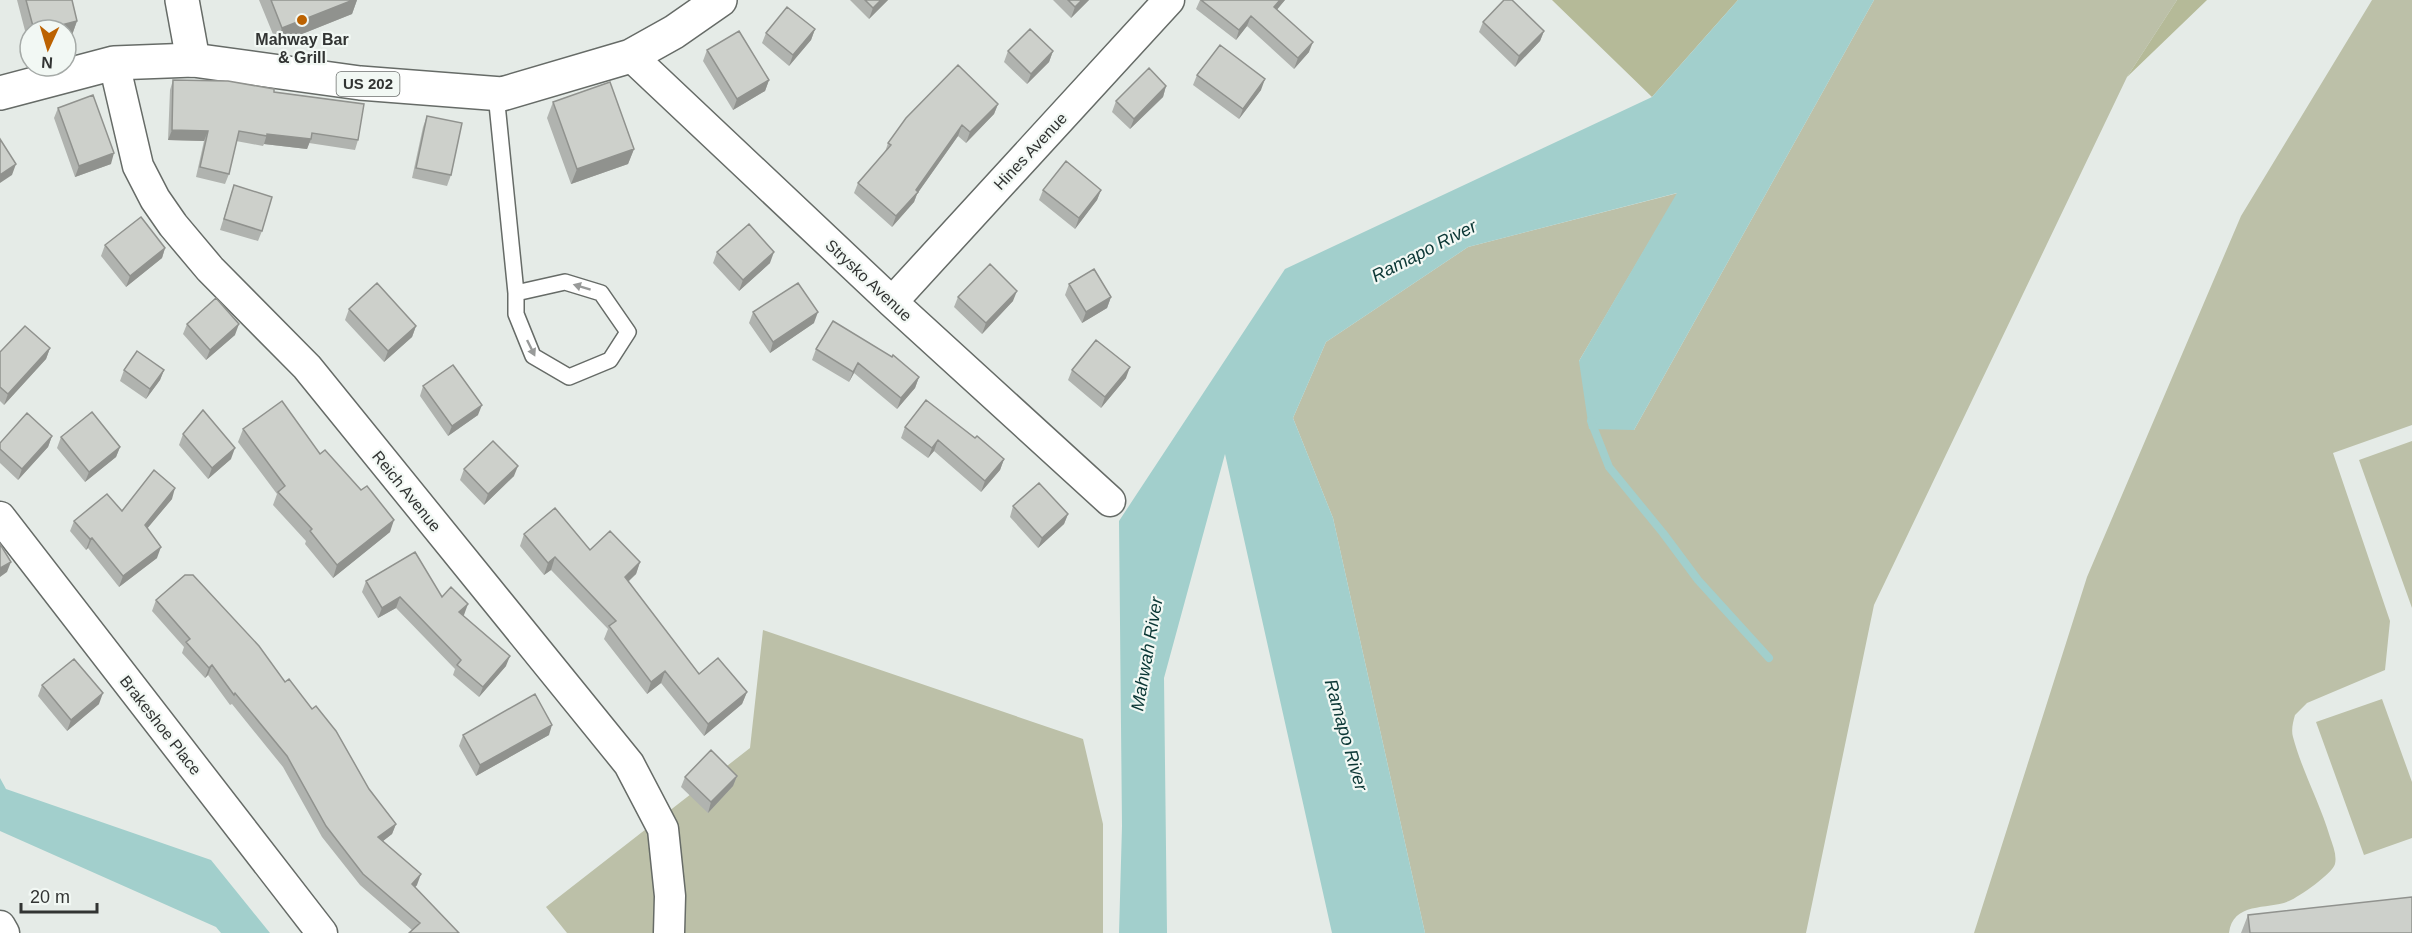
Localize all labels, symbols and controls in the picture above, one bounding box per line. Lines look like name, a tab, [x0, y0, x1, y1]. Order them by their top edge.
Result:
marker: Mahway Bar & Grill	[295, 13, 309, 27]
north arrow	[18, 18, 78, 78]
place label: Mahway Bar & Grill	[255, 31, 349, 66]
text: N	[41, 54, 53, 71]
road number: US 202	[336, 72, 400, 96]
street label: Hines Avenue	[991, 109, 1070, 193]
water label: Ramapo River	[1368, 216, 1481, 286]
street label: Strysko Avenue	[822, 236, 915, 324]
one-way arrow	[573, 282, 591, 291]
one-way arrow	[525, 339, 535, 357]
street label: Reich Avenue	[369, 448, 444, 535]
water label: Mahwah River	[1127, 595, 1167, 712]
street label: Brakeshoe Place	[117, 672, 205, 778]
water label: Ramapo River	[1321, 677, 1372, 794]
scale bar	[21, 876, 98, 914]
text: 20 m	[30, 887, 70, 907]

